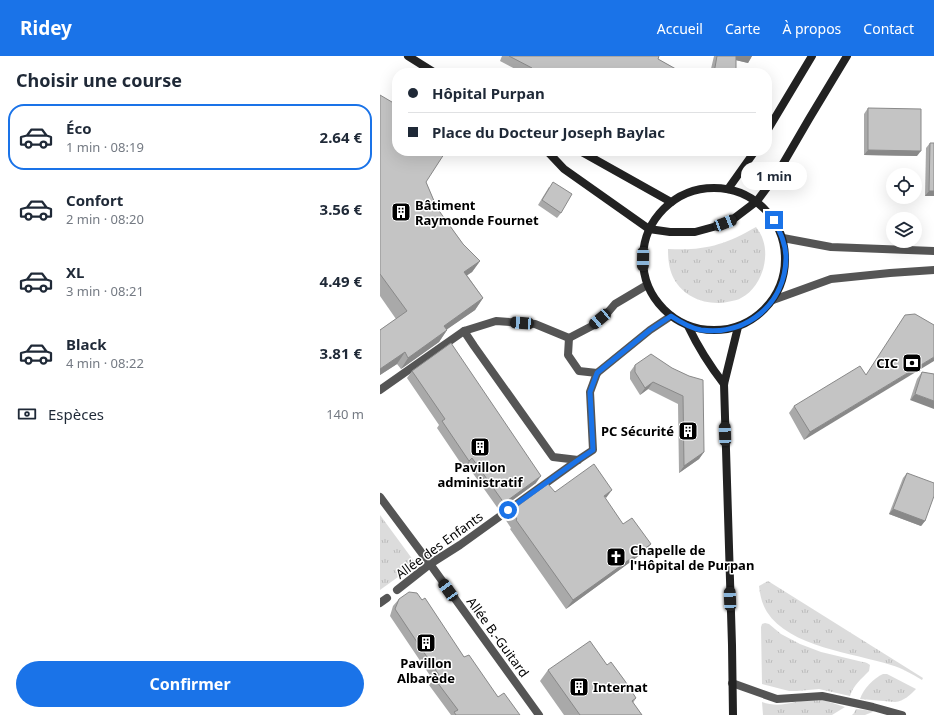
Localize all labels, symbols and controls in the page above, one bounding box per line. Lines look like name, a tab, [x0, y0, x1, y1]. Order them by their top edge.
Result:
text: Ridey	[20, 15, 72, 41]
text: Accueil	[657, 19, 703, 38]
text: Carte	[725, 19, 760, 38]
text: À propos	[782, 19, 841, 38]
text: Contact	[863, 19, 914, 38]
text: Choisir une course	[16, 68, 182, 92]
text: Hôpital Purpan	[432, 83, 545, 103]
text: Éco	[66, 118, 92, 138]
icon: car	[18, 119, 54, 155]
text: Place du Docteur Joseph Baylac	[432, 122, 665, 142]
text: 2.64 €	[320, 127, 362, 147]
text: 1 min · 08:19	[66, 138, 144, 156]
callout: 1 min	[741, 162, 807, 190]
text: 1 min	[756, 167, 792, 185]
map controls	[886, 168, 922, 248]
button: locate	[886, 168, 922, 204]
text: Confort	[66, 190, 123, 210]
icon: car	[18, 191, 54, 227]
place label: Bâtiment Raymonde Fournet	[415, 196, 539, 229]
text: 3.56 €	[320, 199, 362, 219]
building icon: Bâtiment Raymonde Fournet	[390, 201, 412, 223]
text: 2 min · 08:20	[66, 210, 144, 228]
route end	[765, 211, 783, 229]
button: layers	[886, 212, 922, 248]
car	[712, 213, 738, 233]
car	[637, 247, 649, 271]
text: XL	[66, 262, 84, 282]
icon: car	[18, 263, 54, 299]
text: 4.49 €	[320, 271, 362, 291]
text: 3 min · 08:21	[66, 282, 144, 300]
car	[587, 307, 613, 331]
car	[510, 316, 534, 330]
text: Black	[66, 334, 106, 354]
icon: car	[18, 335, 54, 371]
text: 3.81 €	[320, 343, 362, 363]
bank icon: CIC	[901, 352, 923, 374]
text: 4 min · 08:22	[66, 354, 144, 372]
place label: CIC	[876, 354, 898, 372]
icon: cash	[16, 403, 38, 425]
text: Espèces	[48, 404, 104, 424]
text: 140 m	[326, 405, 364, 423]
building icon: PC Sécurité	[677, 420, 699, 442]
place label: PC Sécurité	[601, 422, 674, 440]
car	[719, 422, 731, 446]
building icon: Pavillon administratif	[469, 436, 491, 458]
place label: Pavillon administratif	[438, 458, 523, 491]
route start	[499, 501, 517, 519]
street label: Allée des Enfants	[392, 507, 486, 583]
place label: Chapelle de l'Hôpital de Purpan	[630, 541, 754, 574]
church icon: Chapelle de l'Hôpital de Purpan	[605, 546, 627, 568]
car	[436, 577, 460, 603]
car	[724, 587, 736, 611]
street label: Allée B.-Guitard	[463, 593, 533, 681]
building icon: Pavillon Albarède	[415, 632, 437, 654]
place label: Pavillon Albarède	[397, 654, 455, 687]
button: Confirmer	[16, 661, 364, 707]
building icon: Internat	[568, 676, 590, 698]
place label: Internat	[593, 678, 648, 696]

